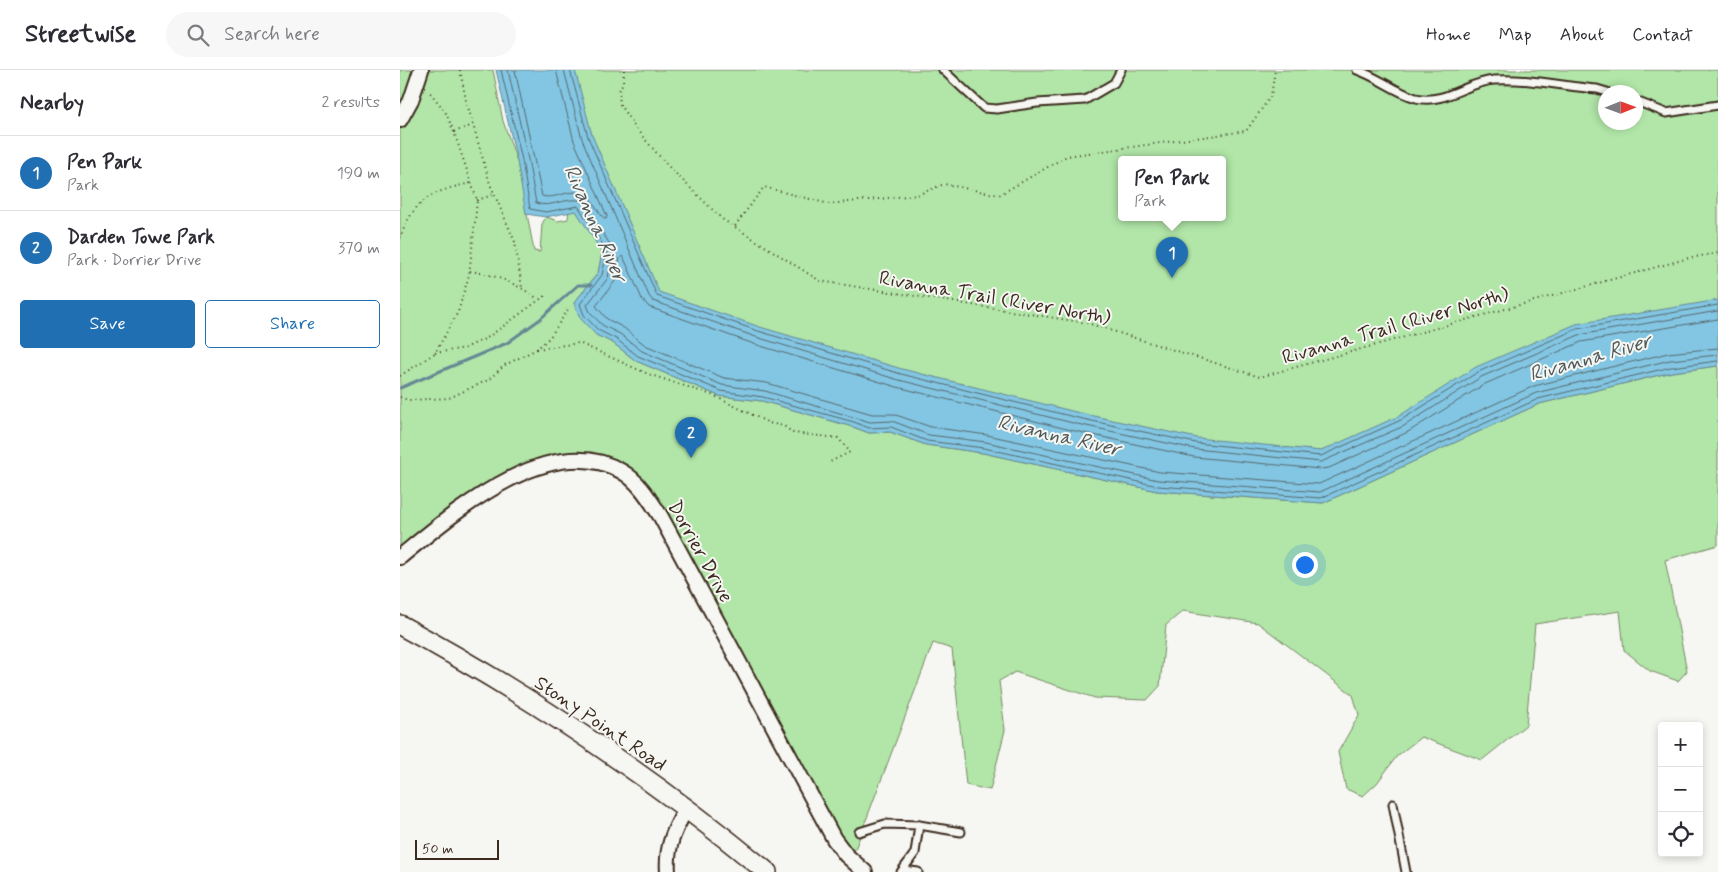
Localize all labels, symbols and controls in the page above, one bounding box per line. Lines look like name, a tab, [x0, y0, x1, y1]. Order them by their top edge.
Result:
search box	[166, 12, 516, 57]
text: Streetwise	[25, 19, 136, 50]
icon: search	[184, 21, 212, 49]
text: Search here	[224, 22, 320, 47]
text: Home	[1426, 23, 1471, 47]
text: Map	[1499, 23, 1532, 47]
text: About	[1560, 23, 1604, 47]
text: Contact	[1632, 23, 1693, 47]
north arrow	[1598, 85, 1643, 130]
text: Nearby	[20, 89, 84, 117]
text: 2 results	[322, 92, 380, 113]
text: Pen Park	[67, 150, 142, 175]
popup	[1118, 156, 1226, 221]
water label: Rivanna River	[557, 160, 634, 288]
text: 1	[32, 163, 40, 184]
text: 190 m	[337, 163, 380, 184]
text: Pen Park	[1134, 166, 1210, 191]
text: Park	[67, 175, 99, 196]
text: Park	[1134, 191, 1166, 212]
text: Darden Towe Park	[67, 225, 215, 250]
pin: 1	[1156, 237, 1188, 278]
text: 2	[32, 238, 40, 259]
text: 370 m	[338, 238, 380, 259]
text: Park · Dorrier Drive	[67, 250, 202, 271]
street label: Rivanna Trail (River North)	[877, 265, 1113, 332]
street label: Rivanna Trail (River North)	[1279, 281, 1512, 372]
button: Save	[20, 300, 195, 348]
button: Share	[205, 300, 380, 348]
water label: Rivanna River	[1526, 327, 1657, 389]
water label: Rivanna River	[994, 408, 1125, 464]
pin: 2	[675, 417, 707, 458]
street label: Dorrier Drive	[660, 496, 739, 608]
your location	[1292, 552, 1318, 578]
street label: Stony Point Road	[529, 670, 671, 778]
map controls	[1658, 722, 1703, 857]
button: +	[1658, 722, 1703, 767]
button: −	[1658, 767, 1703, 812]
button: locate	[1658, 812, 1703, 857]
scale bar	[415, 837, 499, 860]
text: 50 m	[422, 840, 453, 858]

